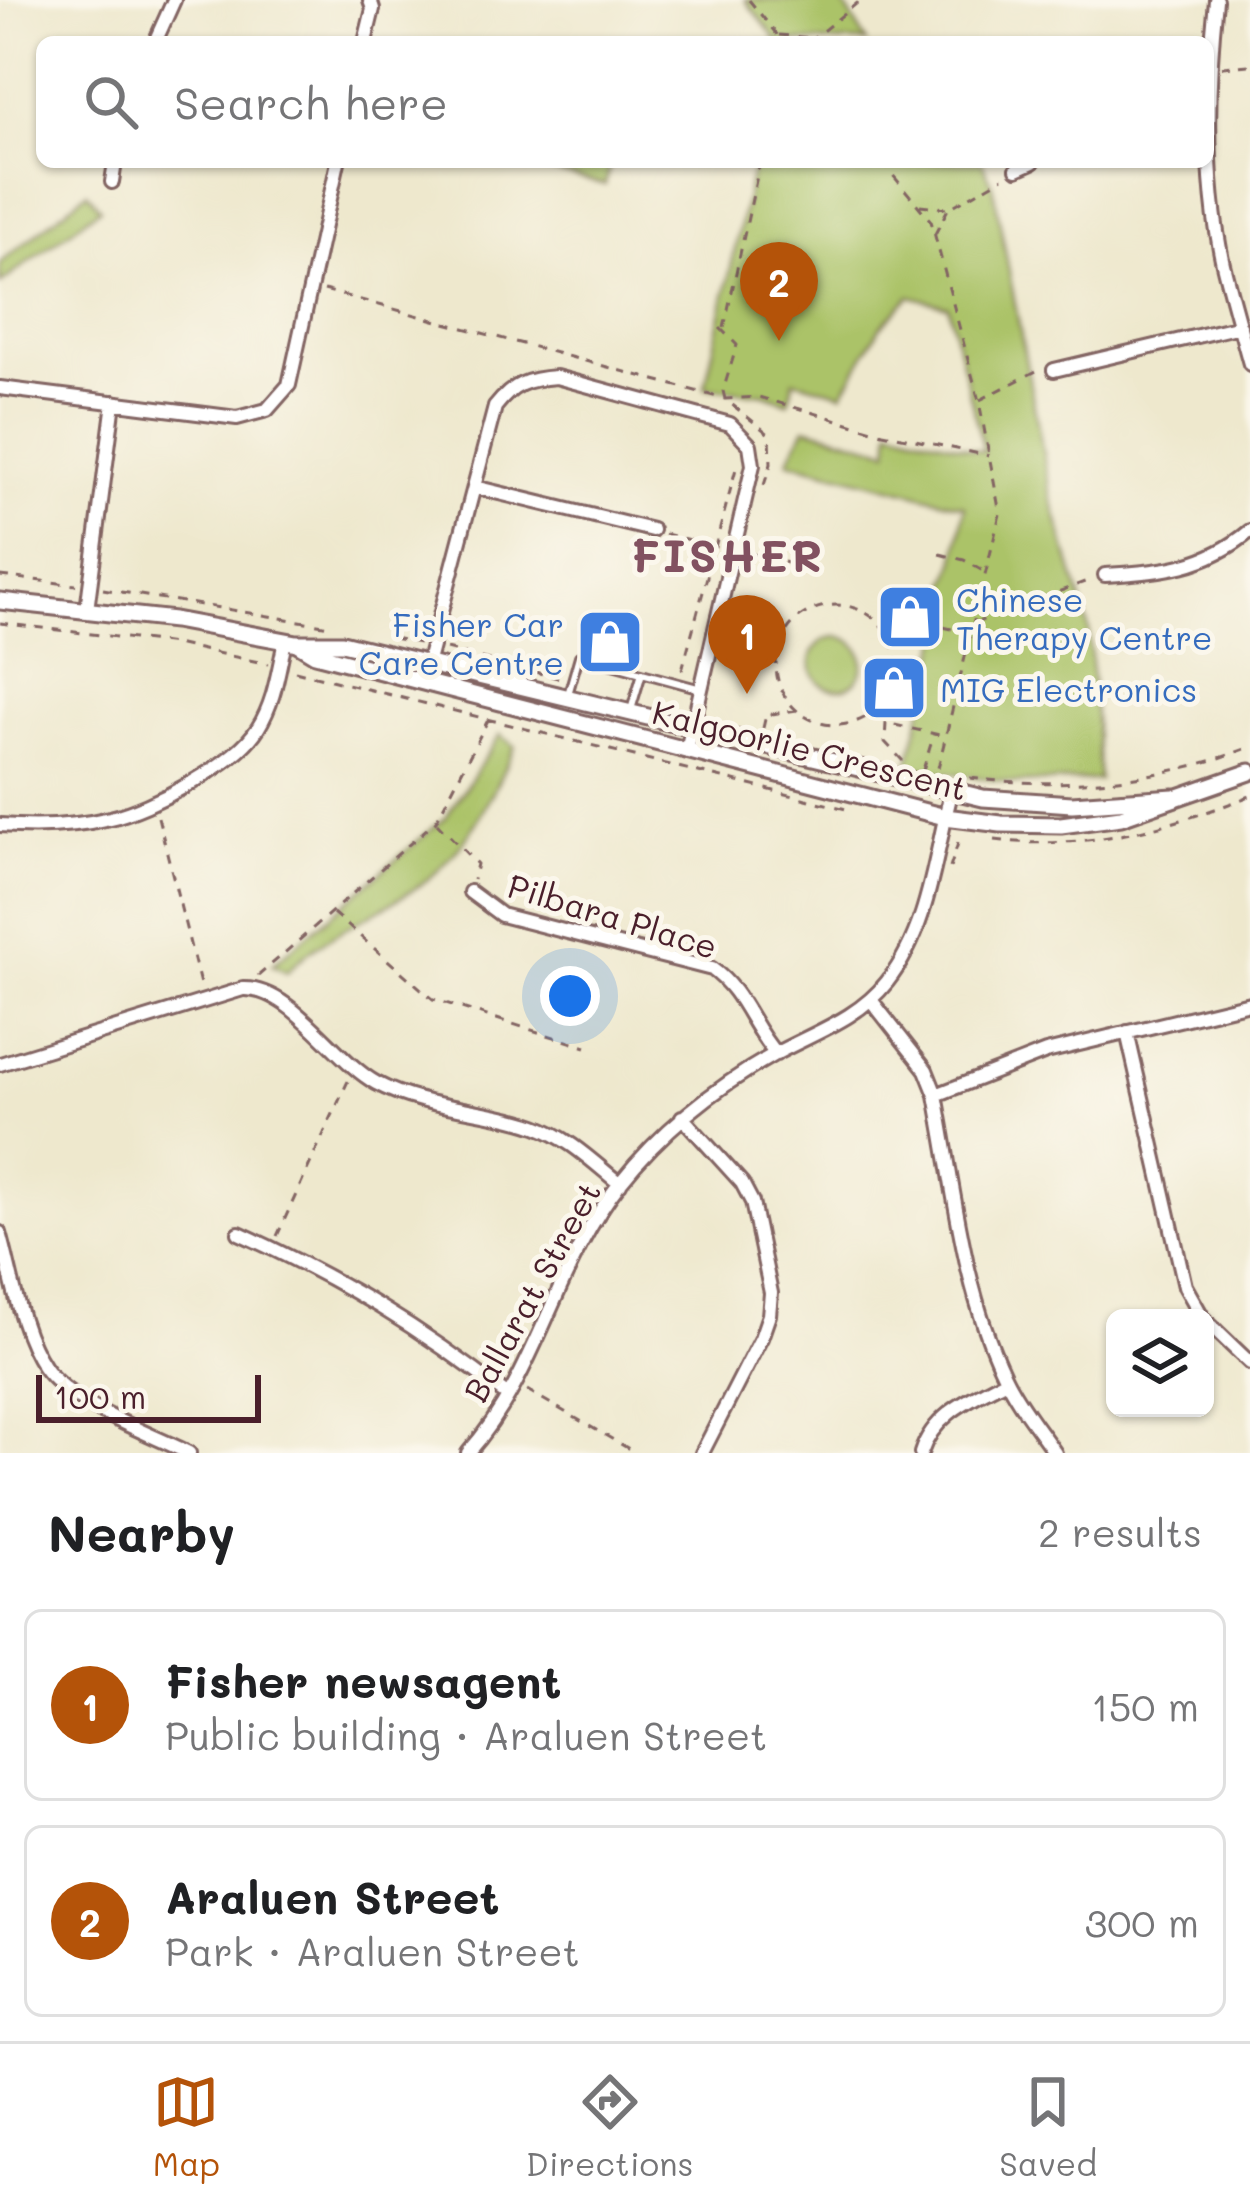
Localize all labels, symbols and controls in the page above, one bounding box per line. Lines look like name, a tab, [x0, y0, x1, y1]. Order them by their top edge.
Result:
search box	[36, 36, 1214, 168]
icon: search	[78, 69, 144, 135]
text: Search here	[174, 73, 448, 131]
pin: 2	[740, 242, 818, 341]
district label: FISHER	[631, 525, 825, 583]
place label: Chinese Therapy Centre	[956, 577, 1212, 659]
shop icon: Chinese Therapy Centre	[875, 582, 945, 652]
pin: 1	[708, 595, 786, 694]
place label: Fisher Car Care Centre	[359, 602, 564, 683]
shop icon: Fisher Car Care Centre	[575, 607, 645, 677]
shop icon: MIG Electronics	[859, 653, 929, 723]
place label: MIG Electronics	[940, 667, 1197, 710]
street label: Kalgoorlie Crescent	[648, 689, 972, 809]
street label: Pilbara Place	[503, 863, 723, 967]
your location	[540, 966, 600, 1026]
street label: Ballarat Street	[453, 1173, 609, 1409]
map controls	[1106, 1309, 1214, 1417]
button: layers	[1106, 1309, 1214, 1417]
scale bar	[36, 1369, 261, 1422]
text: 100 m	[54, 1374, 146, 1417]
text: Nearby	[48, 1498, 235, 1565]
text: 2 results	[1038, 1506, 1202, 1557]
text: Fisher newsagent	[165, 1651, 561, 1709]
text: 1	[81, 1680, 99, 1731]
text: 150 m	[1091, 1680, 1199, 1731]
text: Public building · Araluen Street	[165, 1709, 767, 1760]
text: Araluen Street	[165, 1867, 499, 1925]
text: 2	[79, 1896, 101, 1947]
text: 300 m	[1084, 1896, 1199, 1947]
text: Park · Araluen Street	[165, 1925, 580, 1976]
tab: Map	[153, 2069, 220, 2184]
tab: Directions	[526, 2069, 693, 2184]
tab: Saved	[999, 2069, 1097, 2184]

